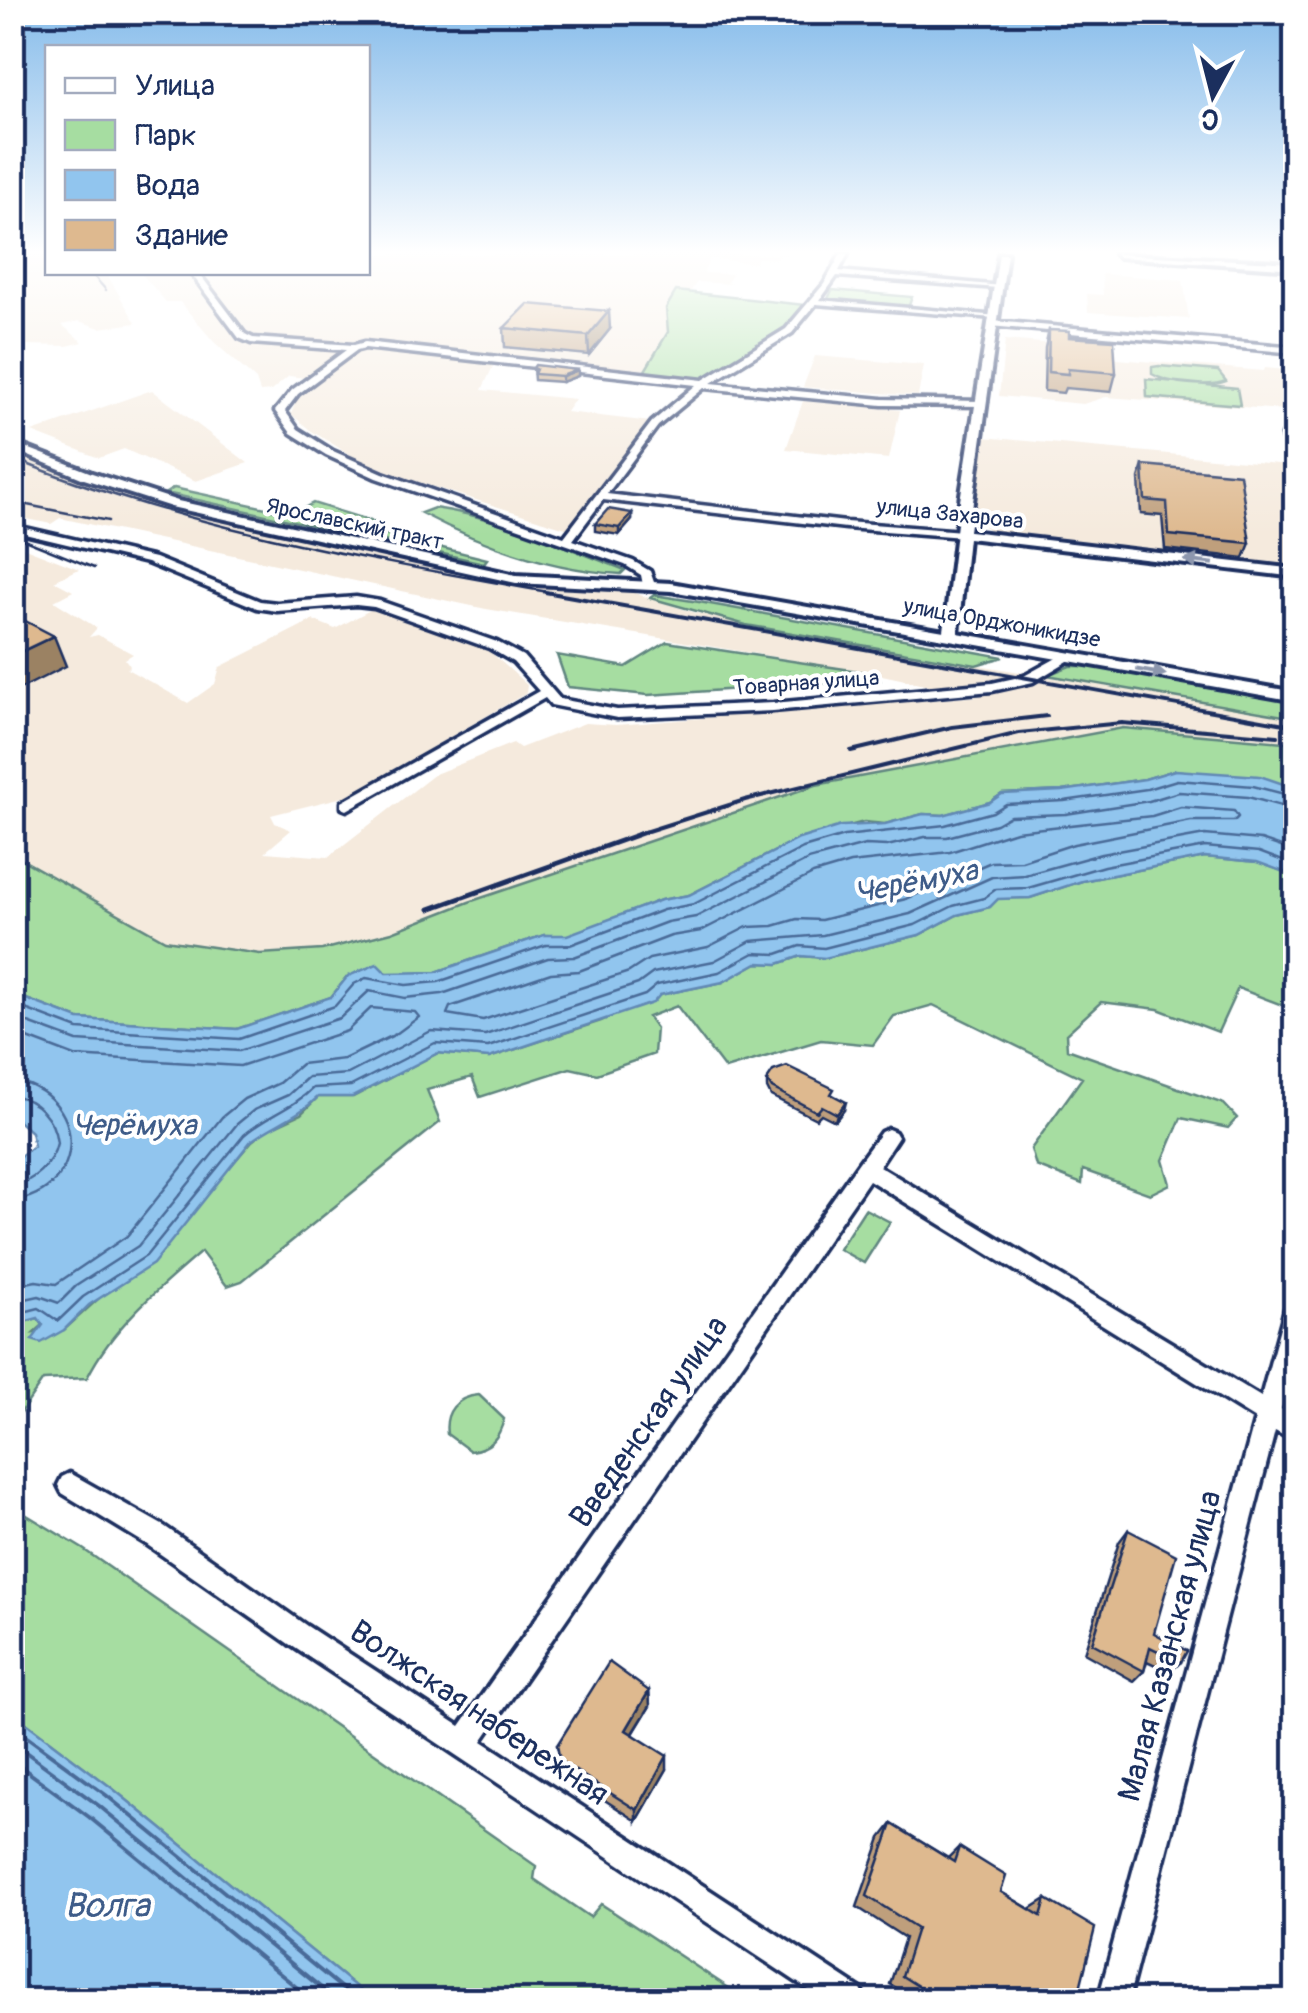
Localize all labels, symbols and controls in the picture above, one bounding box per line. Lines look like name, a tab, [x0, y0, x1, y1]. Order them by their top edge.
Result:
legend	[45, 45, 370, 275]
north arrow	[1163, 45, 1263, 145]
text: Улица	[135, 67, 215, 104]
text: С	[1199, 100, 1221, 137]
text: Парк	[135, 117, 197, 154]
text: Вода	[135, 167, 200, 204]
text: Здание	[135, 217, 228, 254]
street label: Ярославский тракт	[264, 492, 446, 556]
street label: улица Захарова	[874, 492, 1025, 536]
one-way arrow	[1182, 554, 1214, 570]
street label: улица Орджоникидзе	[900, 592, 1103, 654]
street label: Товарная улица	[732, 664, 880, 702]
one-way arrow	[1135, 665, 1167, 680]
water label: Черёмуха	[851, 852, 983, 912]
water label: Черёмуха	[72, 1107, 198, 1144]
street label: Введенская улица	[561, 1308, 737, 1536]
street label: Малая Казанская улица	[1109, 1486, 1231, 1806]
street label: Волжская набережная	[342, 1612, 616, 1814]
water label: Волга	[64, 1884, 151, 1928]

